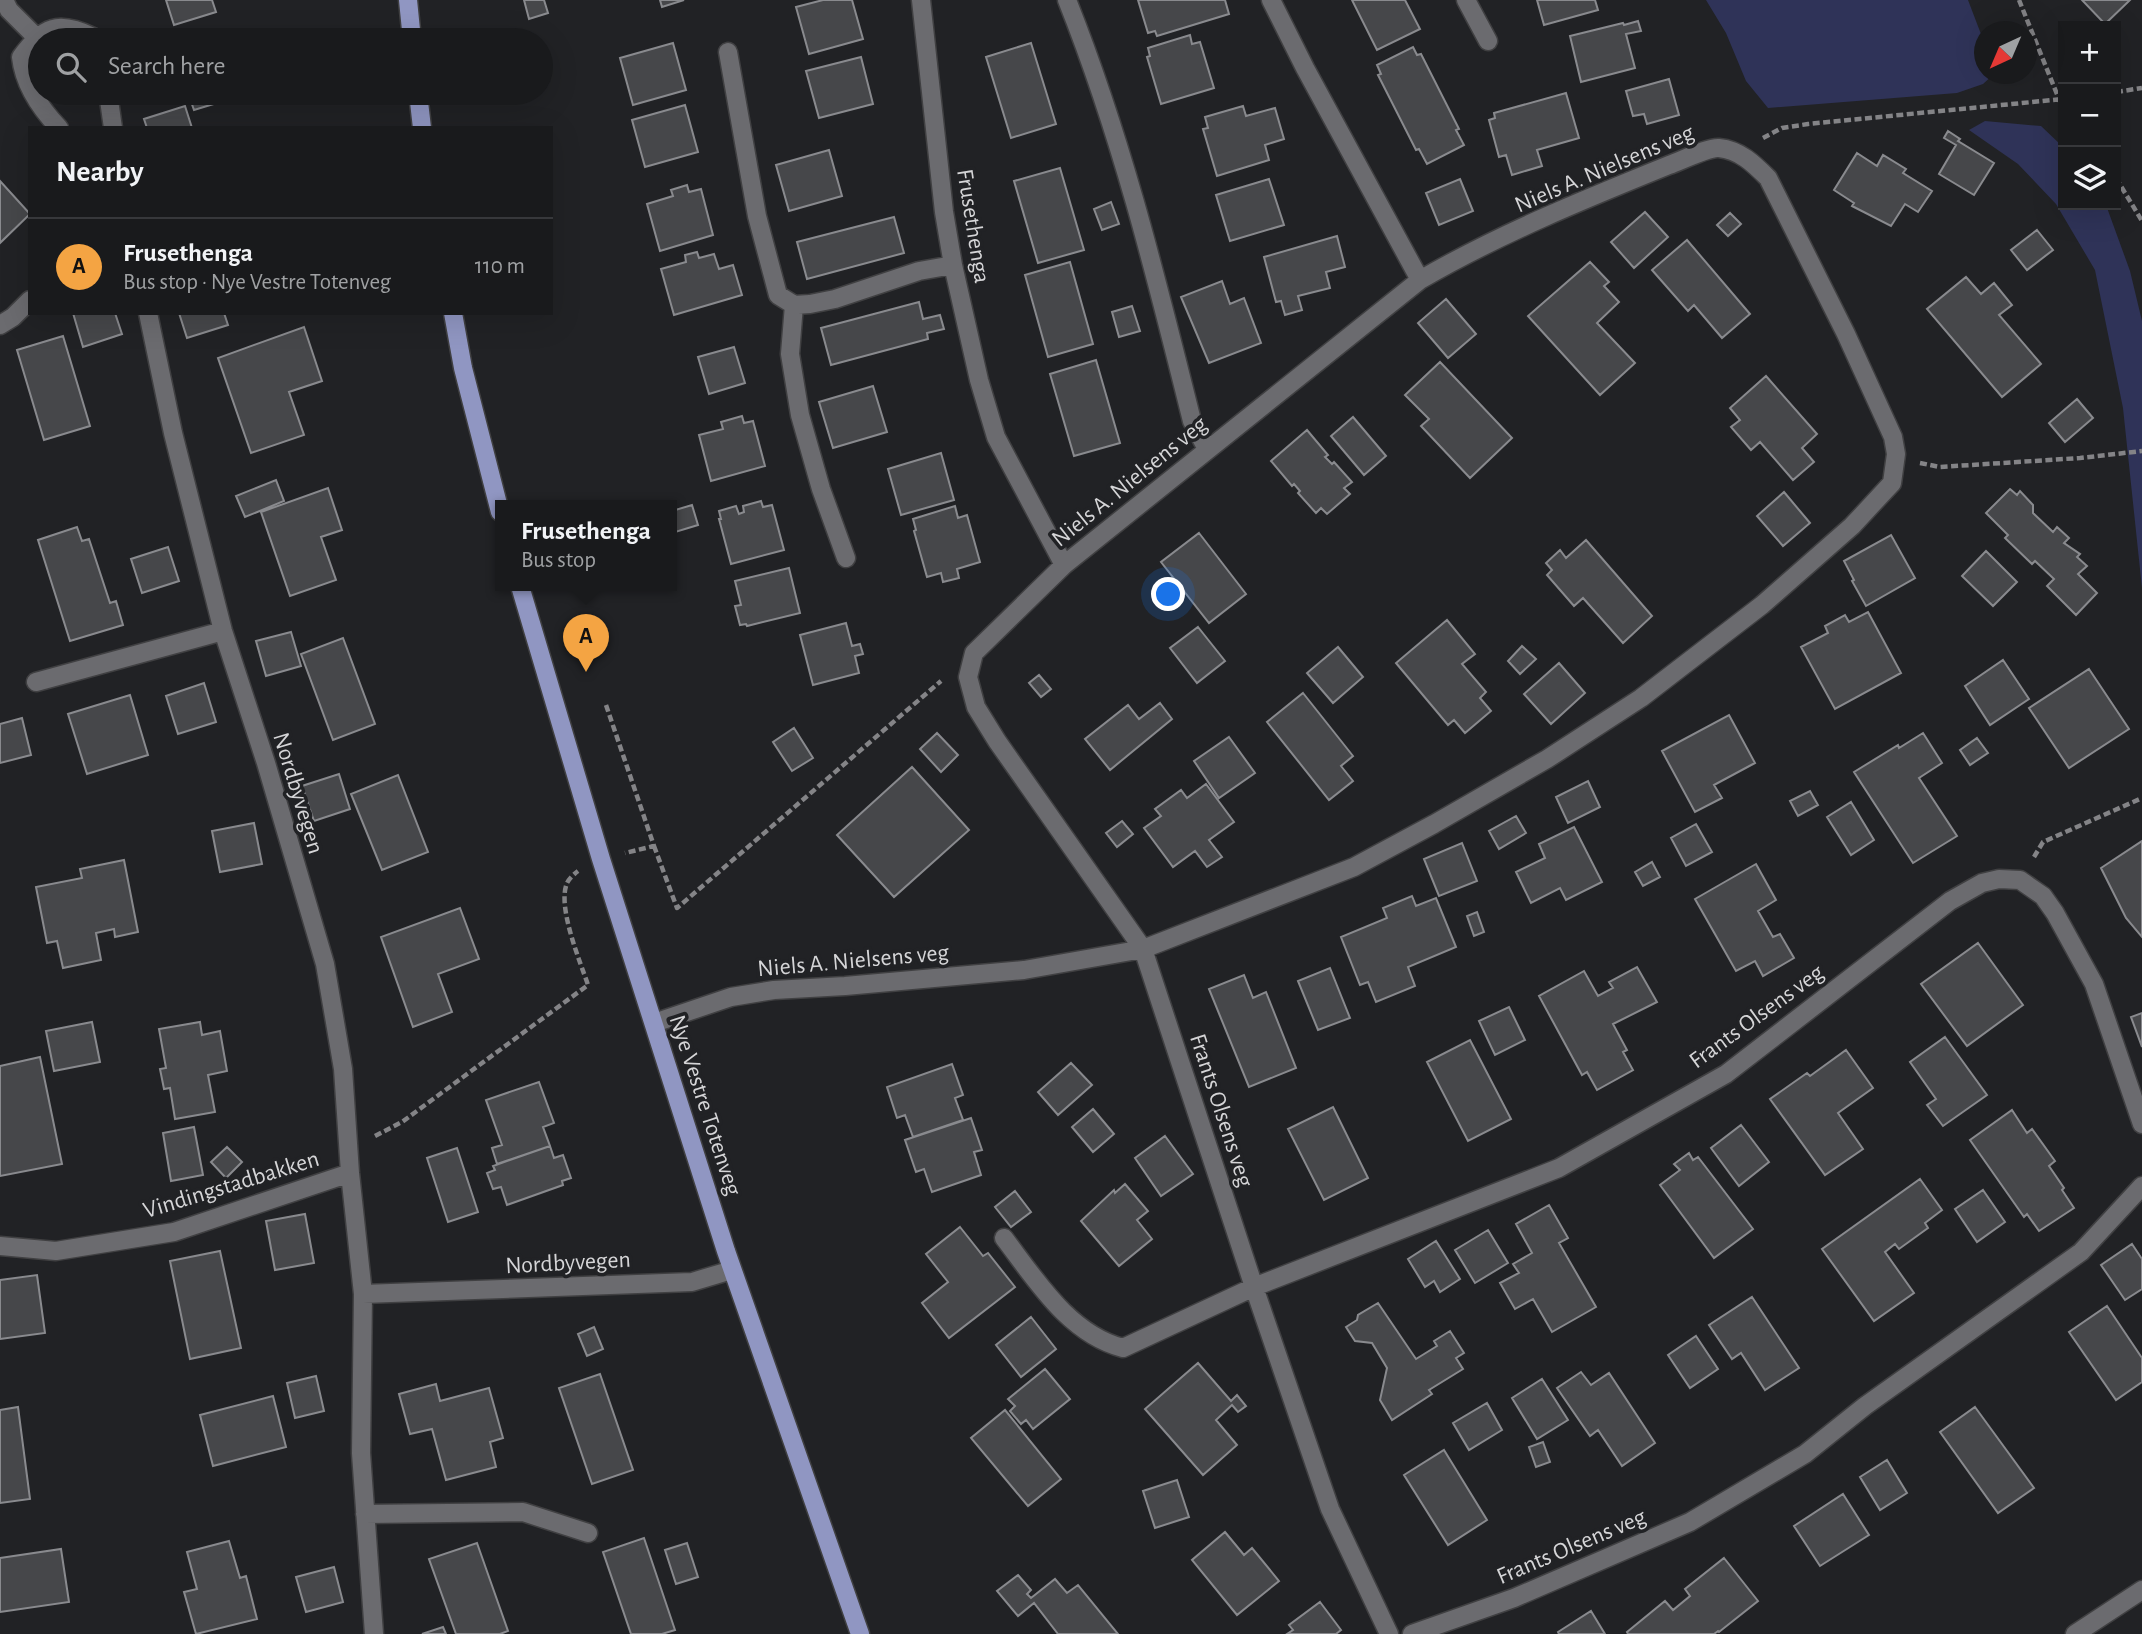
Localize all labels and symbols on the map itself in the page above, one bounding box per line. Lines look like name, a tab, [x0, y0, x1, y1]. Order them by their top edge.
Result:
north arrow	[1974, 21, 2037, 84]
street label: Niels A. Nielsens veg	[1511, 120, 1698, 217]
street label: Frusethenga	[952, 167, 994, 285]
street label: Niels A. Nielsens veg	[1047, 412, 1212, 552]
your location	[1151, 577, 1185, 611]
pin: A	[563, 614, 609, 672]
street label: Nordbyvegen	[268, 730, 328, 857]
street label: Niels A. Nielsens veg	[756, 941, 950, 981]
street label: Frants Olsens veg	[1685, 960, 1828, 1073]
street label: Nye Vestre Totenveg	[665, 1012, 746, 1199]
street label: Frants Olsens veg	[1185, 1031, 1257, 1190]
street label: Vindingstadbakken	[141, 1147, 322, 1223]
street label: Nordbyvegen	[505, 1248, 631, 1278]
street label: Frants Olsens veg	[1493, 1505, 1650, 1589]

